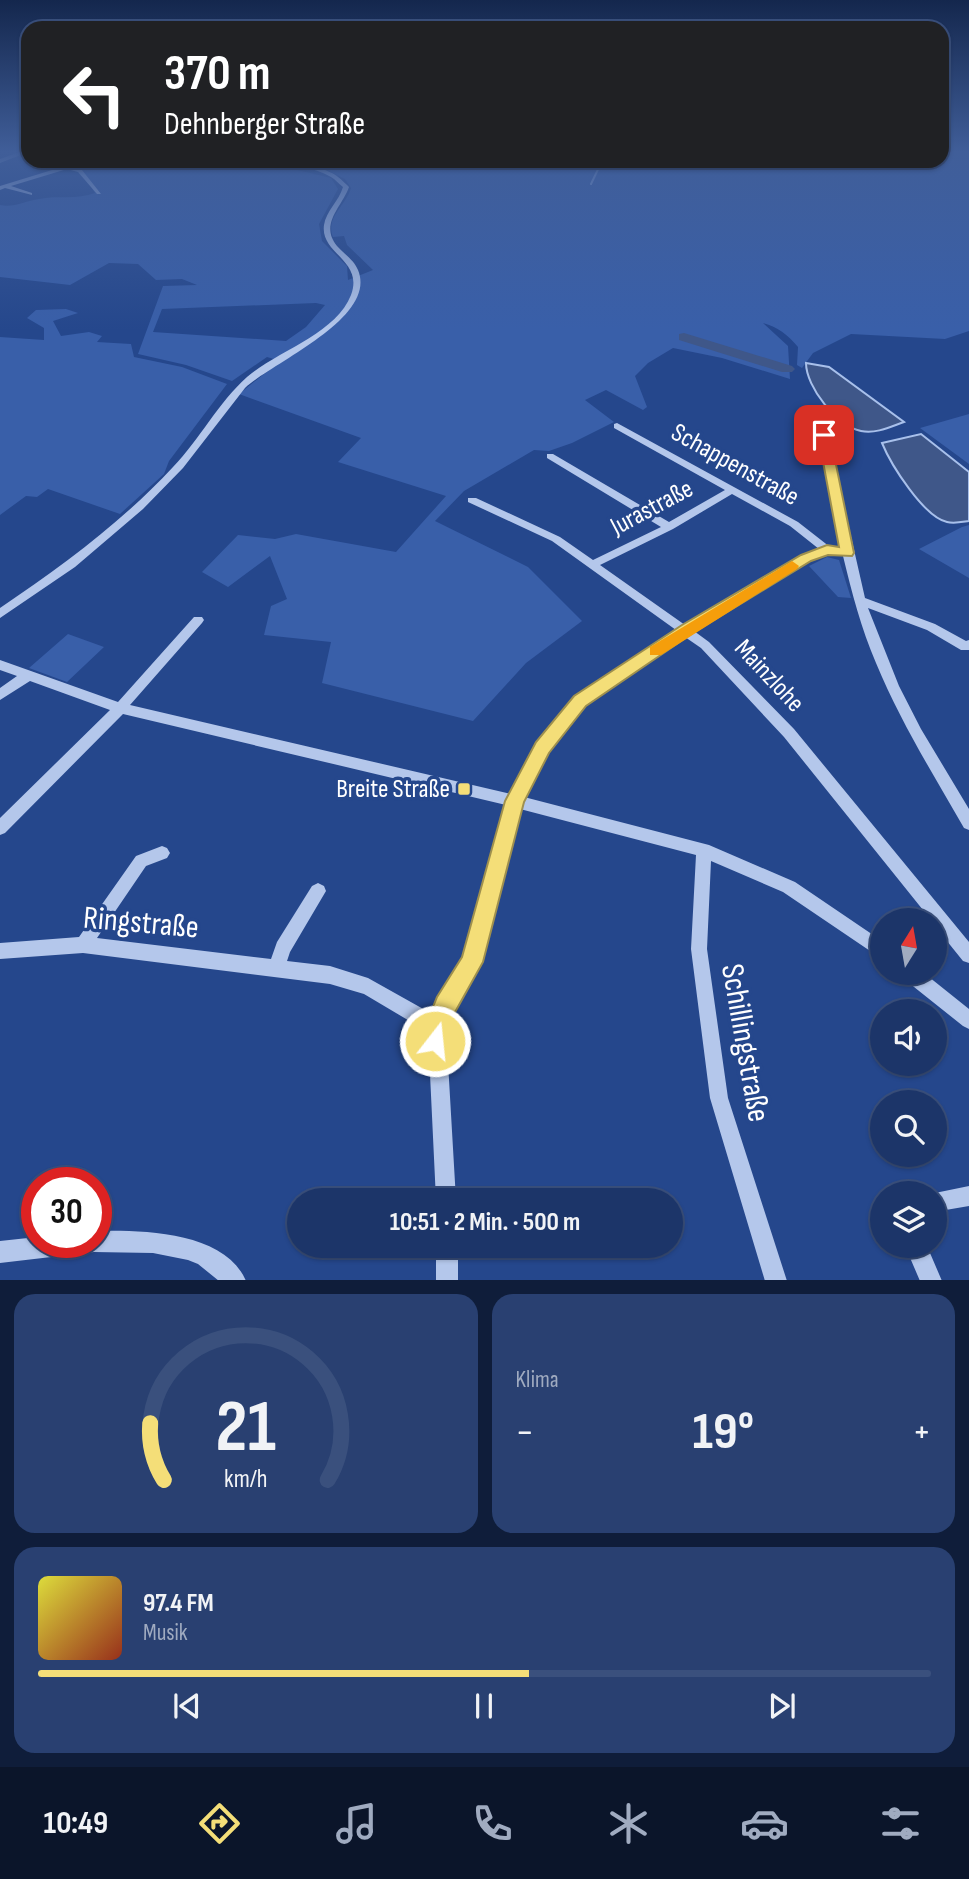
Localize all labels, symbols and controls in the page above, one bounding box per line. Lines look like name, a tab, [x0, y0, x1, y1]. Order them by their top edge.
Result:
text: 370 m	[164, 45, 271, 104]
icon: left	[49, 49, 140, 140]
text: Dehnberger Straße	[164, 105, 365, 144]
pin	[794, 405, 854, 465]
icon: arrive	[805, 416, 843, 454]
street label: Schappenstraße	[666, 417, 804, 513]
street label: Jurastraße	[605, 473, 699, 543]
street label: Mainzlohe	[728, 633, 810, 719]
place label: Breite Straße	[336, 774, 450, 805]
marker: Breite Straße	[456, 781, 472, 797]
street label: Ringstraße	[82, 899, 200, 947]
north arrow	[870, 908, 947, 985]
map controls	[870, 908, 947, 1258]
street label: Schillingstraße	[712, 961, 778, 1125]
button: sound	[870, 999, 947, 1076]
position arrow	[398, 1004, 472, 1078]
button: search	[870, 1090, 947, 1167]
speed limit sign: 30	[21, 1167, 112, 1258]
button: layers	[870, 1181, 947, 1258]
text: 10:51 · 2 Min. · 500 m	[390, 1207, 580, 1238]
text: Klima	[516, 1366, 559, 1394]
text: 21	[215, 1384, 276, 1472]
text: 19°	[693, 1401, 754, 1464]
text: −	[516, 1410, 534, 1455]
text: +	[912, 1410, 931, 1455]
text: km/h	[224, 1463, 267, 1494]
text: 97.4 FM	[143, 1588, 214, 1619]
text: Musik	[143, 1619, 188, 1647]
icon: previous	[168, 1687, 206, 1725]
icon: pause	[465, 1687, 503, 1725]
icon: next	[763, 1687, 801, 1725]
icon: directions	[195, 1799, 244, 1848]
icon: music	[332, 1799, 381, 1848]
icon: phone	[468, 1799, 517, 1848]
icon: climate	[604, 1799, 653, 1848]
icon: car	[740, 1799, 789, 1848]
icon: filters	[876, 1799, 925, 1848]
text: 10:49	[44, 1804, 108, 1843]

